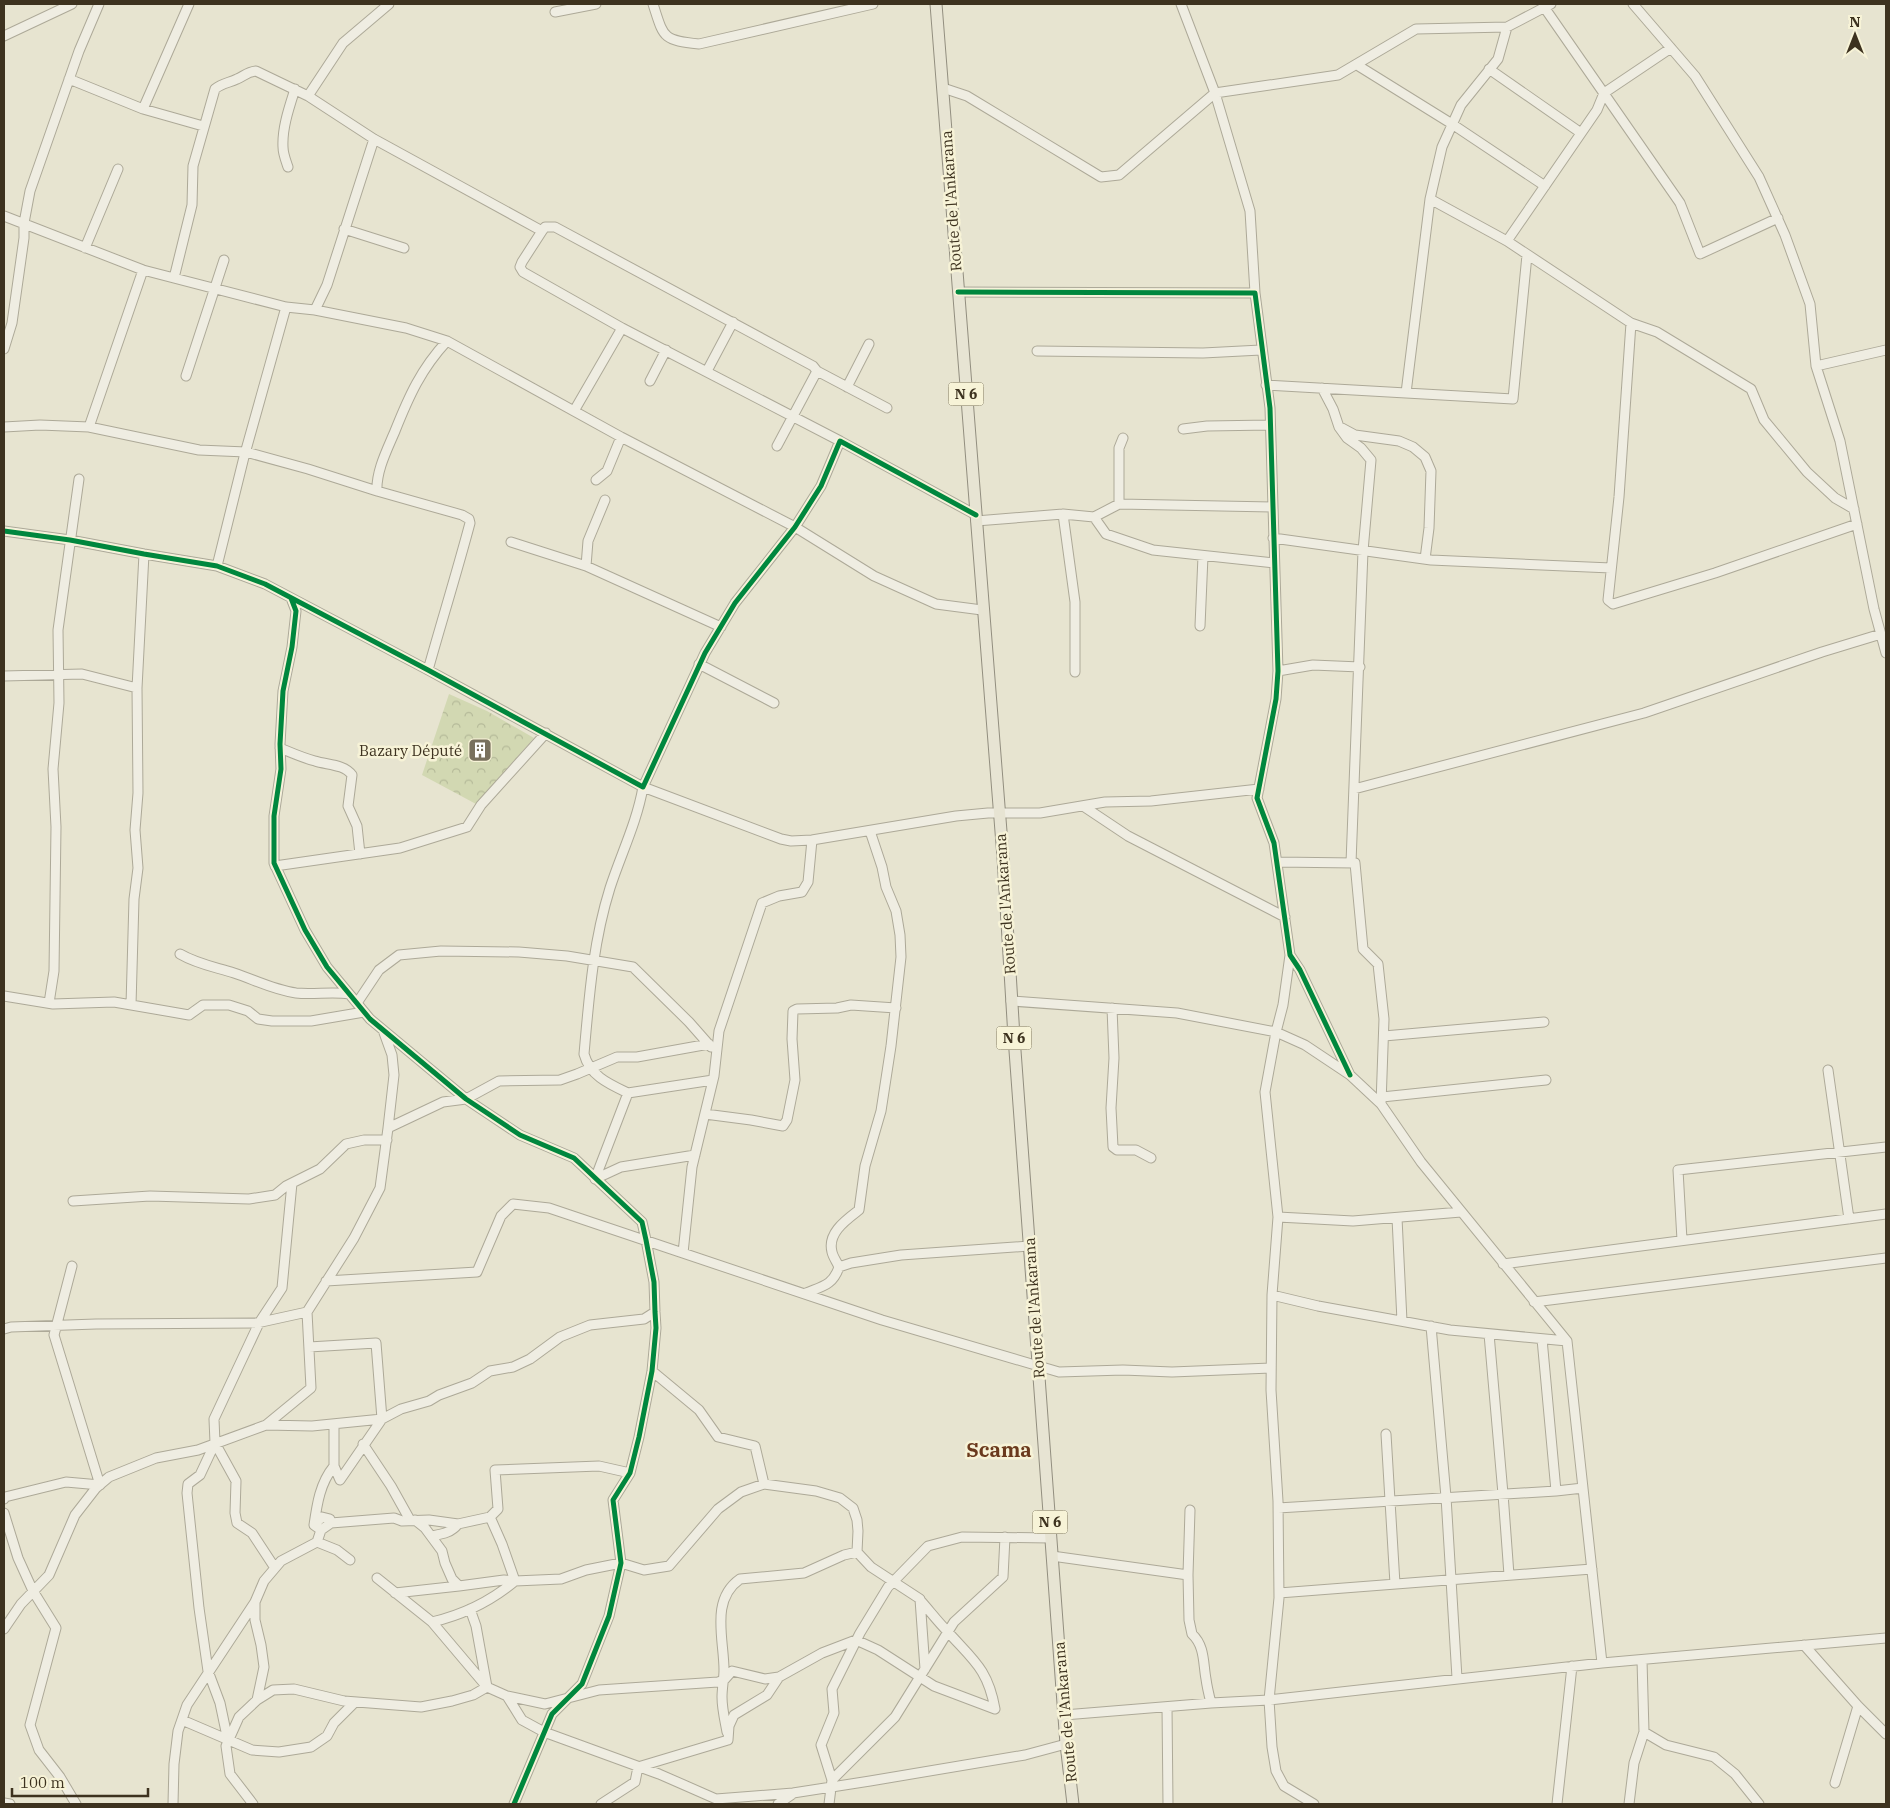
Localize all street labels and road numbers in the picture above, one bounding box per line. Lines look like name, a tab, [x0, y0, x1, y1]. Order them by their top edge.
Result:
street label: Route de l'Ankarana	[937, 130, 965, 272]
road number: N 6	[948, 382, 984, 406]
street label: Route de l'Ankarana	[991, 833, 1019, 975]
road number: N 6	[996, 1026, 1032, 1050]
street label: Route de l'Ankarana	[1020, 1237, 1048, 1379]
road number: N 6	[1032, 1510, 1068, 1534]
street label: Route de l'Ankarana	[1049, 1641, 1081, 1783]

